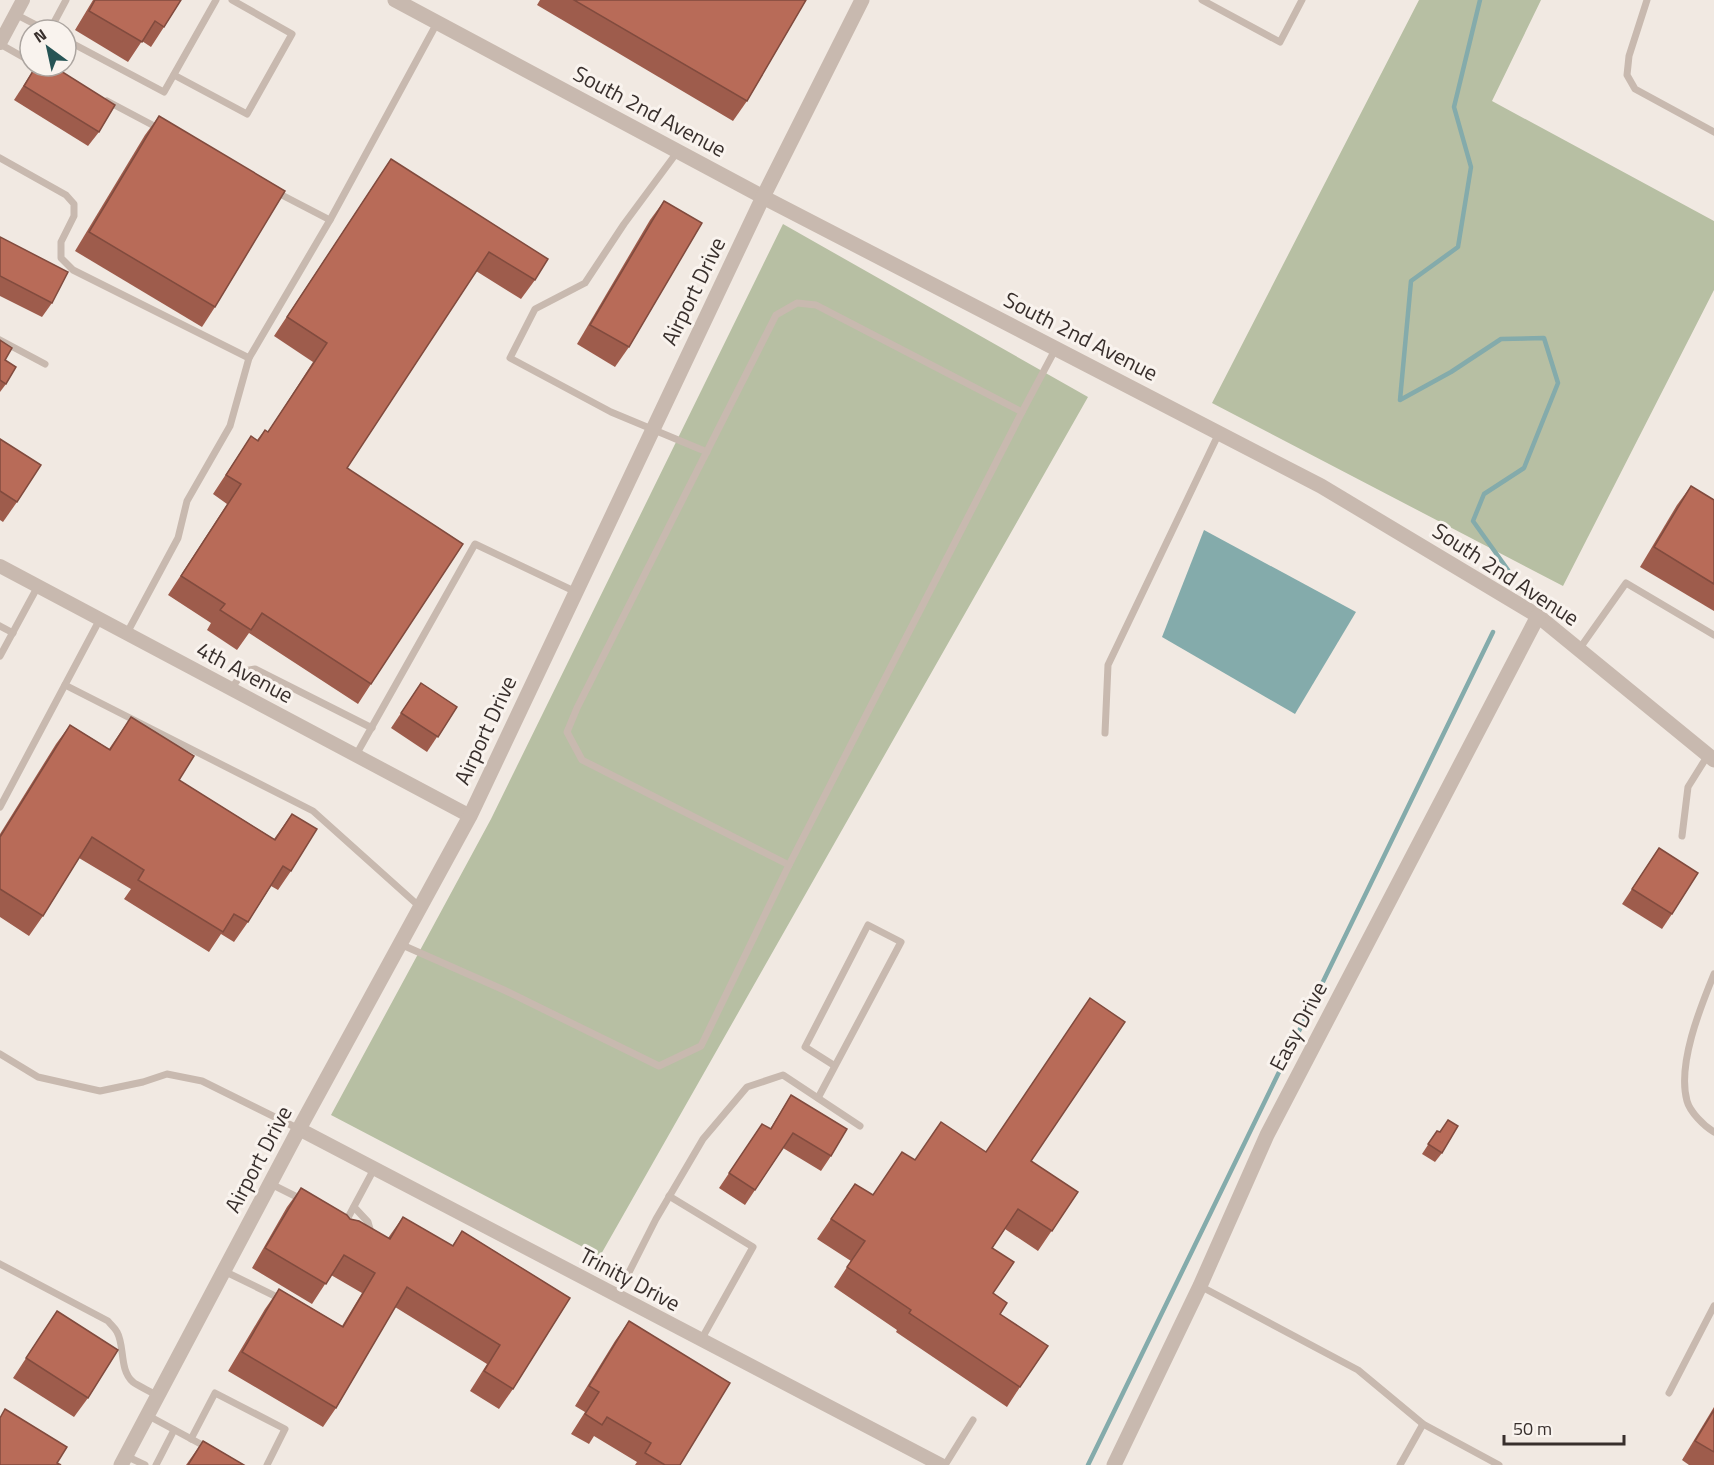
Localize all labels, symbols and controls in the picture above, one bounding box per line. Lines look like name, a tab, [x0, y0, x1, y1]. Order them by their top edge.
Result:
north arrow	[18, 18, 78, 78]
text: N	[29, 22, 51, 49]
street label: South 2nd Avenue	[567, 56, 733, 166]
street label: Airport Drive	[652, 231, 734, 351]
street label: South 2nd Avenue	[998, 282, 1164, 390]
street label: South 2nd Avenue	[1426, 514, 1586, 634]
street label: 4th Avenue	[190, 632, 300, 712]
street label: Airport Drive	[445, 670, 525, 790]
street label: Easy Drive	[1260, 975, 1336, 1077]
street label: Airport Drive	[216, 1099, 300, 1219]
street label: Trinity Drive	[573, 1238, 687, 1320]
scale bar	[1504, 1408, 1624, 1446]
text: 50 m	[1513, 1415, 1552, 1442]

